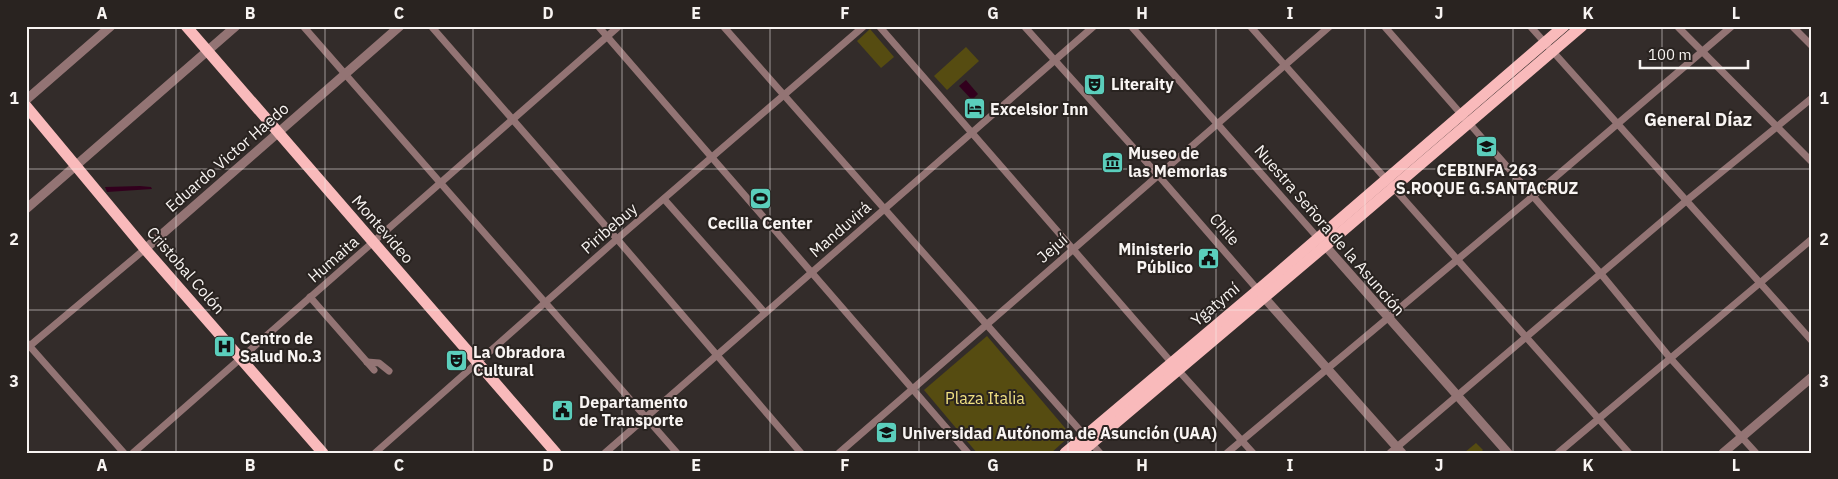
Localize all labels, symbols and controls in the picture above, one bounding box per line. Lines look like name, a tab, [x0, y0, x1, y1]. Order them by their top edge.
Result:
text: A	[97, 3, 108, 23]
text: B	[245, 3, 256, 23]
text: C	[394, 3, 404, 23]
text: D	[542, 3, 554, 23]
text: E	[691, 3, 701, 23]
text: F	[840, 3, 850, 23]
text: G	[987, 3, 999, 23]
text: H	[1136, 3, 1148, 23]
text: I	[1287, 3, 1294, 23]
text: J	[1435, 3, 1443, 23]
text: K	[1582, 3, 1594, 23]
text: L	[1732, 3, 1740, 23]
scale bar	[1640, 38, 1748, 70]
text: 100 m	[1648, 45, 1692, 64]
theatre icon: Literaity	[1083, 72, 1107, 96]
place label: Literaity	[1111, 74, 1174, 94]
text: 1	[9, 88, 19, 108]
text: 1	[1819, 88, 1829, 108]
hotel icon: Excelsior Inn	[962, 97, 986, 121]
street label: Eduardo Victor Haedo	[161, 98, 293, 216]
place label: Excelsior Inn	[990, 99, 1088, 119]
district label: General Díaz	[1644, 108, 1752, 131]
school or university icon: CEBINFA 263 S.ROQUE G.SANTACRUZ	[1475, 134, 1499, 158]
street label: Nuestra Señora de la Asunción	[1250, 141, 1410, 319]
place label: Museo de las Memorias	[1128, 143, 1227, 181]
museum icon: Museo de las Memorias	[1100, 150, 1124, 174]
place label: CEBINFA 263 S.ROQUE G.SANTACRUZ	[1396, 160, 1579, 198]
sports icon: Cecilia Center	[748, 187, 772, 211]
street label: Montevideo	[348, 191, 418, 267]
street label: Manduvirá	[805, 196, 875, 261]
street label: Piribebuy	[577, 198, 641, 258]
street label: Chile	[1206, 209, 1245, 249]
place label: Cecilia Center	[707, 213, 813, 233]
street label: Cristobal Colón	[143, 222, 229, 318]
text: 2	[9, 229, 19, 249]
street label: Jejuí	[1033, 229, 1071, 267]
text: 2	[1819, 229, 1829, 249]
street label: Humaita	[303, 231, 363, 287]
place label: Ministerio Público	[1118, 239, 1193, 277]
public building icon: Ministerio Público	[1197, 246, 1221, 270]
street label: Ygatymí	[1187, 278, 1243, 330]
place label: Centro de Salud No.3	[240, 328, 322, 366]
hospital icon: Centro de Salud No.3	[212, 335, 236, 359]
place label: La Obradora Cultural	[473, 342, 565, 380]
theatre icon: La Obradora Cultural	[445, 349, 469, 373]
text: 3	[9, 371, 19, 391]
text: 3	[1819, 371, 1829, 391]
park label: Plaza Italia	[945, 388, 1025, 408]
place label: Departamento de Transporte	[579, 392, 688, 430]
public building icon: Departamento de Transporte	[551, 399, 575, 423]
school or university icon: Universidad Autónoma de Asunción (UAA)	[874, 421, 898, 445]
place label: Universidad Autónoma de Asunción (UAA)	[902, 423, 1217, 443]
text: A	[97, 455, 108, 475]
text: B	[245, 455, 256, 475]
text: C	[394, 455, 404, 475]
text: D	[542, 455, 554, 475]
text: E	[691, 455, 701, 475]
text: F	[840, 455, 850, 475]
text: G	[987, 455, 999, 475]
text: H	[1136, 455, 1148, 475]
text: I	[1287, 455, 1294, 475]
text: J	[1435, 455, 1443, 475]
text: K	[1582, 455, 1594, 475]
text: L	[1732, 455, 1740, 475]

